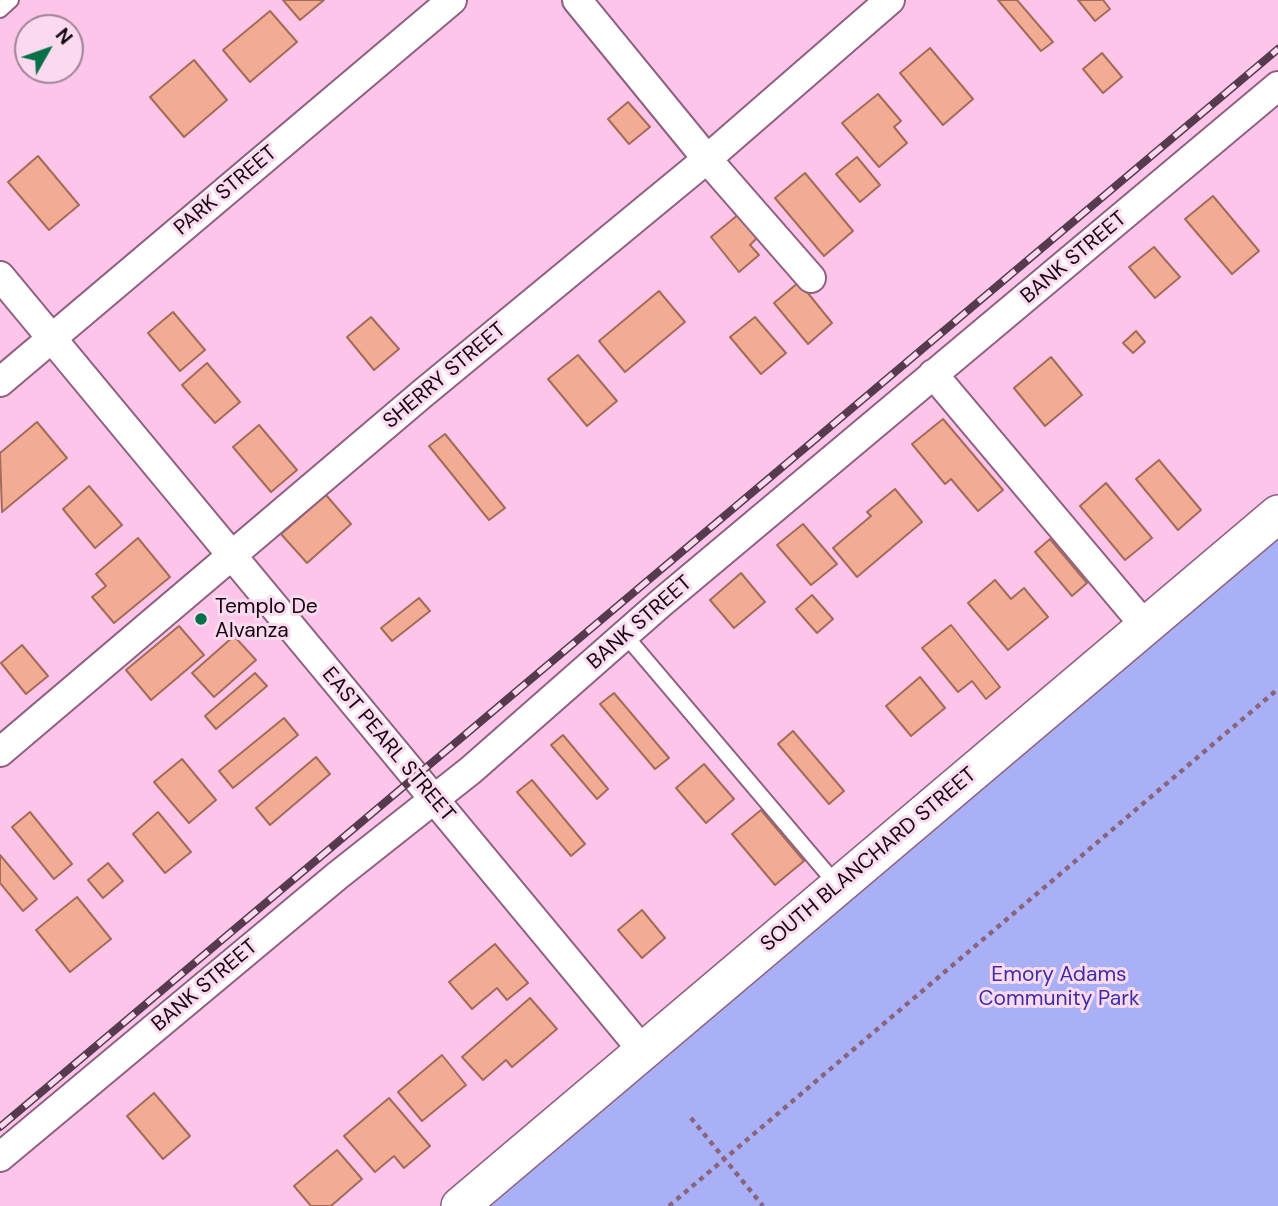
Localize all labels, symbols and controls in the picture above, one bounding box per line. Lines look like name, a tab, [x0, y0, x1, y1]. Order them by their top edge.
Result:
north arrow	[14, 14, 84, 84]
text: N	[50, 23, 78, 50]
street label: PARK STREET	[170, 141, 282, 241]
street label: BANK STREET	[1016, 206, 1132, 310]
street label: SHERRY STREET	[379, 317, 511, 435]
street label: BANK STREET	[583, 571, 697, 675]
place label: Templo De Alvanza	[215, 594, 318, 644]
marker: Templo De Alvanza	[193, 611, 209, 627]
street label: EAST PEARL STREET	[316, 663, 460, 827]
street label: SOUTH BLANCHARD STREET	[756, 762, 982, 958]
street label: BANK STREET	[147, 934, 263, 1038]
park label: Emory Adams Community Park	[978, 962, 1140, 1012]

